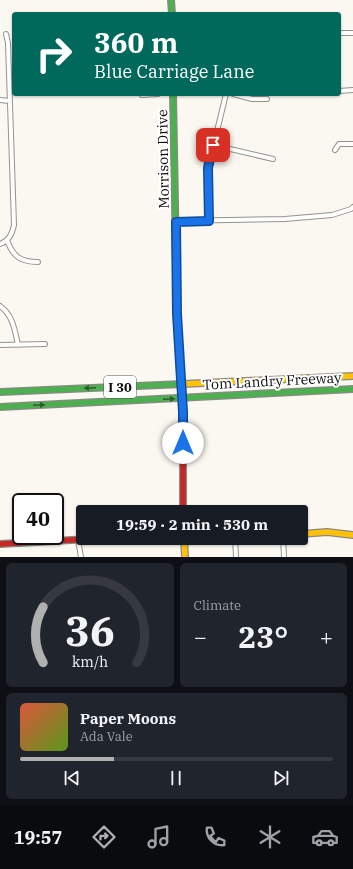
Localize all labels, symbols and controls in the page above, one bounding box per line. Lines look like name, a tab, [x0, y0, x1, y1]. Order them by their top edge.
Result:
text: 360 m	[94, 24, 178, 61]
icon: right	[28, 28, 80, 80]
text: Blue Carriage Lane	[94, 60, 254, 83]
street label: Morrison Drive	[153, 109, 173, 209]
pin	[196, 128, 230, 162]
icon: arrive	[202, 134, 224, 156]
street label: Tom Landry Freeway	[202, 368, 342, 394]
road number: I 30	[104, 376, 136, 398]
one-way arrow	[84, 385, 96, 392]
one-way arrow	[163, 396, 175, 403]
one-way arrow	[33, 402, 45, 409]
position arrow	[162, 422, 204, 464]
speed limit sign: 40	[12, 493, 64, 545]
text: 19:59 · 2 min · 530 m	[116, 515, 268, 534]
text: Climate	[194, 597, 241, 614]
text: 36	[65, 603, 115, 657]
text: 23°	[238, 617, 288, 656]
text: −	[194, 622, 207, 651]
text: +	[320, 622, 333, 651]
text: km/h	[72, 652, 108, 671]
text: Paper Moons	[80, 709, 176, 728]
text: Ada Vale	[80, 728, 133, 745]
icon: previous	[61, 767, 83, 789]
icon: pause	[165, 767, 187, 789]
icon: next	[270, 767, 292, 789]
icon: directions	[90, 823, 118, 851]
icon: music	[145, 823, 173, 851]
icon: phone	[201, 823, 229, 851]
icon: climate	[256, 823, 284, 851]
icon: car	[311, 823, 339, 851]
text: 19:57	[14, 826, 62, 849]

